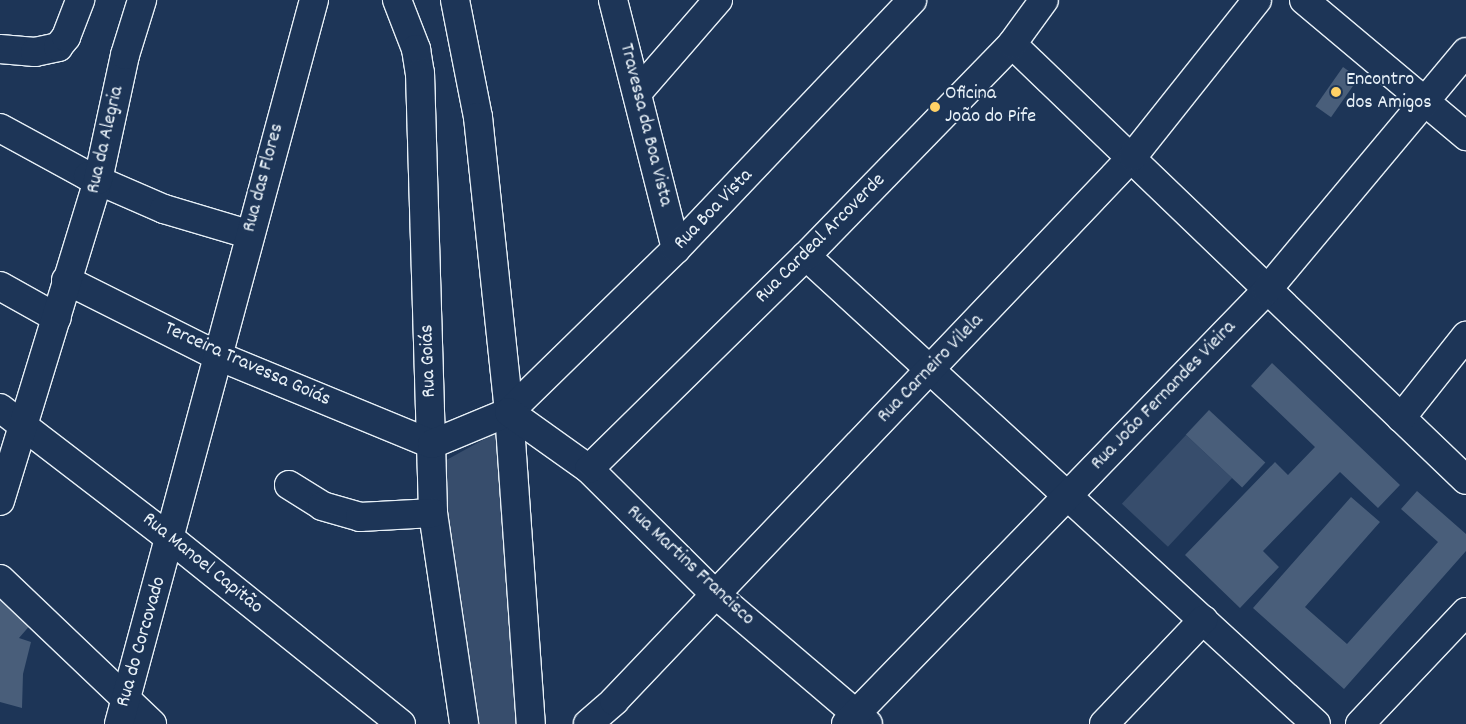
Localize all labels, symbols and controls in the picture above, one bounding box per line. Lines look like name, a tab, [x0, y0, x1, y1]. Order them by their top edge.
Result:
street label: Travessa da Boa Vista	[613, 41, 677, 209]
place label: Encontro dos Amigos	[1346, 68, 1432, 115]
place label: Oficina João do Pife	[945, 83, 1036, 130]
street label: Rua da Alegria	[82, 84, 130, 196]
marker: Encontro dos Amigos	[1330, 86, 1342, 98]
marker: Oficina João do Pife	[929, 101, 941, 113]
street label: Rua das Flores	[238, 121, 290, 235]
street label: Rua Boa Vista	[670, 165, 758, 255]
street label: Rua Cardeal Arcoverde	[751, 169, 891, 309]
street label: Rua Carneiro Vilela	[873, 309, 989, 429]
street label: Rua João Fernandes Vieira	[1086, 316, 1242, 476]
street label: Terceira Travessa Goiás	[160, 317, 334, 413]
street label: Rua Goiás	[416, 324, 442, 398]
street label: Rua Martins Francisco	[621, 501, 759, 631]
street label: Rua Manoel Capitão	[137, 508, 267, 620]
street label: Rua do Corcovado	[112, 574, 172, 710]

